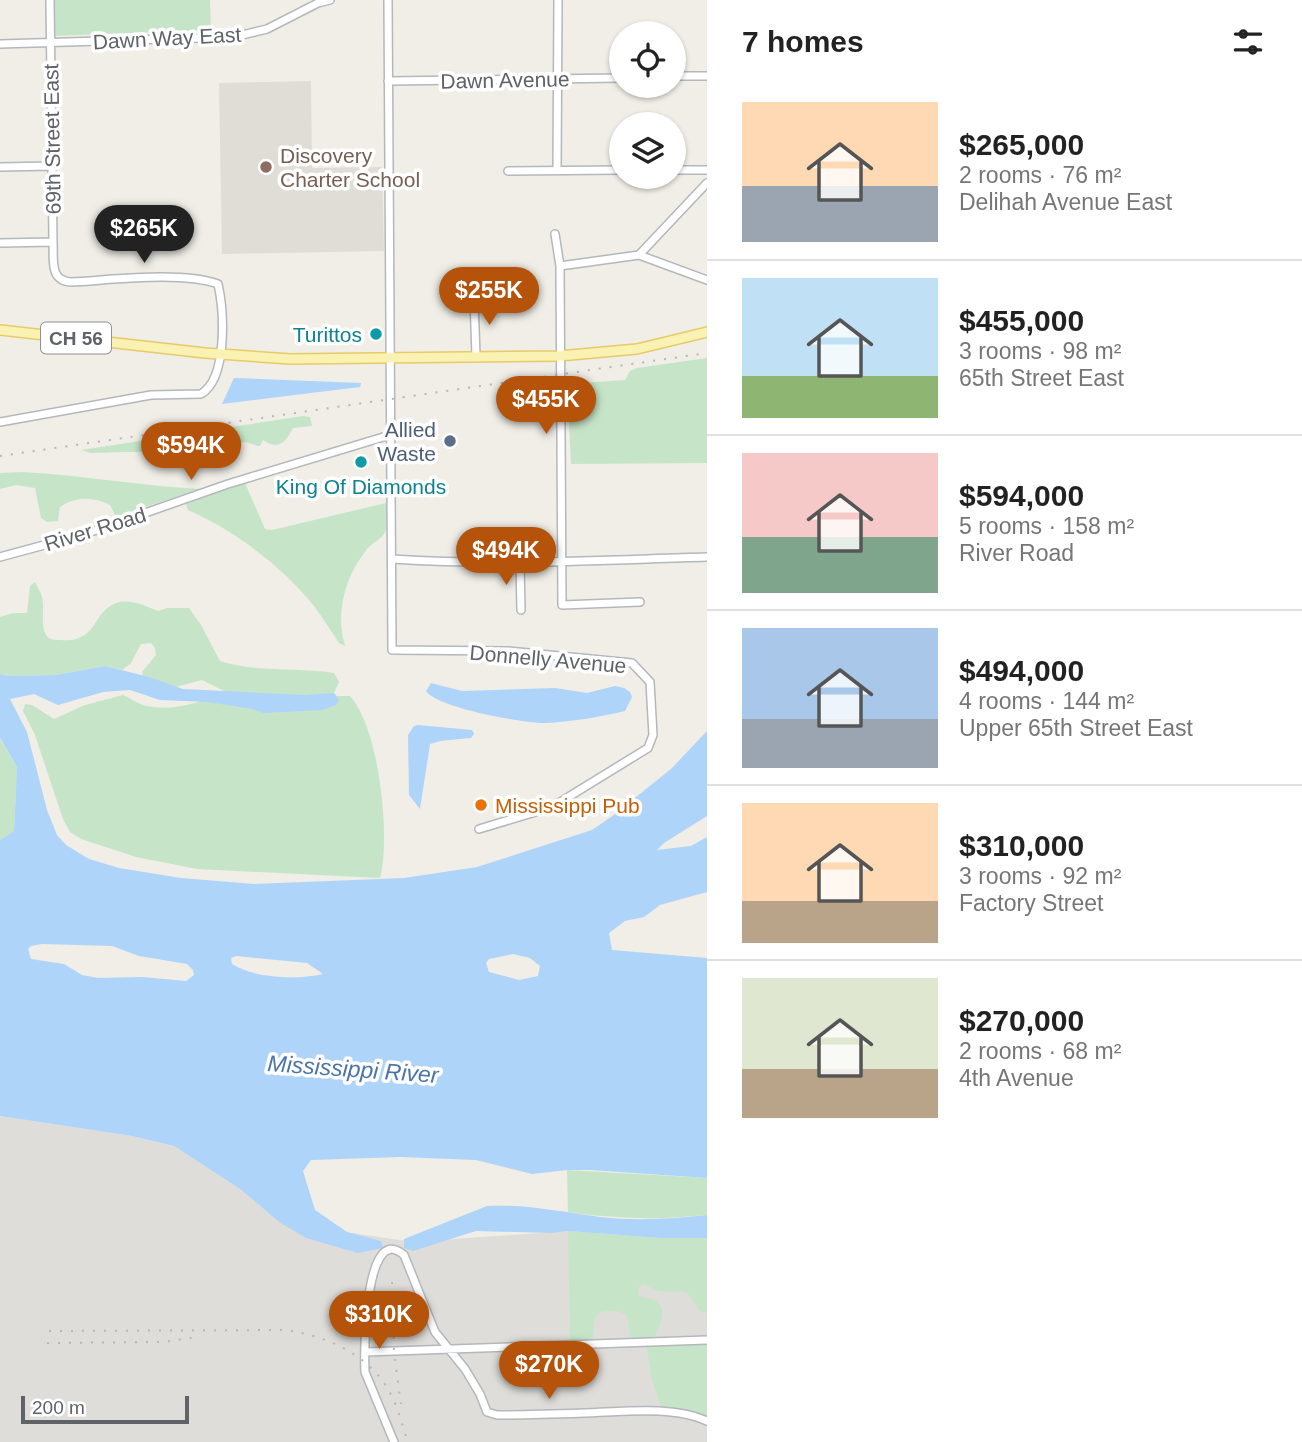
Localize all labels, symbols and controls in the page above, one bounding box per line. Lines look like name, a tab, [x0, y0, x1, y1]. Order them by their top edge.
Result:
map controls	[609, 21, 686, 189]
button: locate	[609, 21, 686, 98]
street label: Dawn Way East	[92, 23, 242, 53]
icon: filters	[1229, 23, 1267, 61]
text: 7 homes	[742, 25, 864, 58]
street label: 69th Street East	[39, 63, 65, 214]
street label: Dawn Avenue	[440, 67, 570, 93]
button: layers	[609, 112, 686, 189]
text: $265,000	[959, 128, 1084, 161]
icon: home	[798, 130, 882, 214]
place label: Discovery Charter School	[280, 144, 420, 191]
marker: Discovery Charter School	[258, 159, 274, 175]
text: 2 rooms · 76 m²	[959, 162, 1121, 188]
text: Delihah Avenue East	[959, 189, 1172, 215]
pin: $265K	[95, 205, 193, 265]
text: $265K	[110, 215, 178, 241]
pin: $255K	[440, 268, 538, 327]
text: $255K	[455, 277, 523, 303]
text: $455,000	[959, 304, 1084, 337]
icon: home	[798, 306, 882, 390]
road number: CH 56	[41, 322, 111, 354]
place label: Turittos	[293, 323, 362, 346]
marker: Turittos	[368, 326, 384, 342]
text: 3 rooms · 98 m²	[959, 338, 1121, 364]
text: 65th Street East	[959, 365, 1124, 391]
pin: $455K	[497, 376, 595, 436]
text: $455K	[512, 386, 580, 412]
place label: Allied Waste	[377, 418, 436, 465]
pin: $594K	[142, 422, 240, 482]
text: $594K	[157, 432, 225, 458]
marker: Allied Waste	[442, 433, 458, 449]
marker: King Of Diamonds	[353, 454, 369, 470]
place label: King Of Diamonds	[276, 475, 446, 498]
text: $594,000	[959, 479, 1084, 512]
icon: home	[798, 481, 882, 565]
street label: River Road	[41, 503, 149, 555]
text: 5 rooms · 158 m²	[959, 513, 1134, 539]
pin: $494K	[457, 528, 555, 587]
text: $494K	[472, 537, 540, 563]
text: River Road	[959, 540, 1074, 566]
street label: Donnelly Avenue	[469, 641, 627, 677]
text: $494,000	[959, 654, 1084, 687]
icon: home	[798, 656, 882, 740]
text: 4 rooms · 144 m²	[959, 688, 1134, 714]
text: Upper 65th Street East	[959, 715, 1193, 741]
place label: Mississippi Pub	[495, 794, 640, 817]
marker: Mississippi Pub	[473, 797, 489, 813]
text: $310,000	[959, 829, 1084, 862]
icon: home	[798, 831, 882, 915]
text: 3 rooms · 92 m²	[959, 863, 1121, 889]
text: Factory Street	[959, 890, 1103, 916]
text: $270,000	[959, 1004, 1084, 1037]
icon: home	[798, 1006, 882, 1090]
text: 2 rooms · 68 m²	[959, 1038, 1121, 1064]
water label: Mississippi River	[267, 1050, 441, 1088]
text: 4th Avenue	[959, 1065, 1074, 1091]
pin: $310K	[330, 1292, 428, 1351]
text: $310K	[345, 1301, 413, 1327]
pin: $270K	[500, 1342, 598, 1401]
text: $270K	[515, 1351, 583, 1377]
scale bar	[21, 1393, 189, 1425]
text: 200 m	[32, 1397, 85, 1418]

